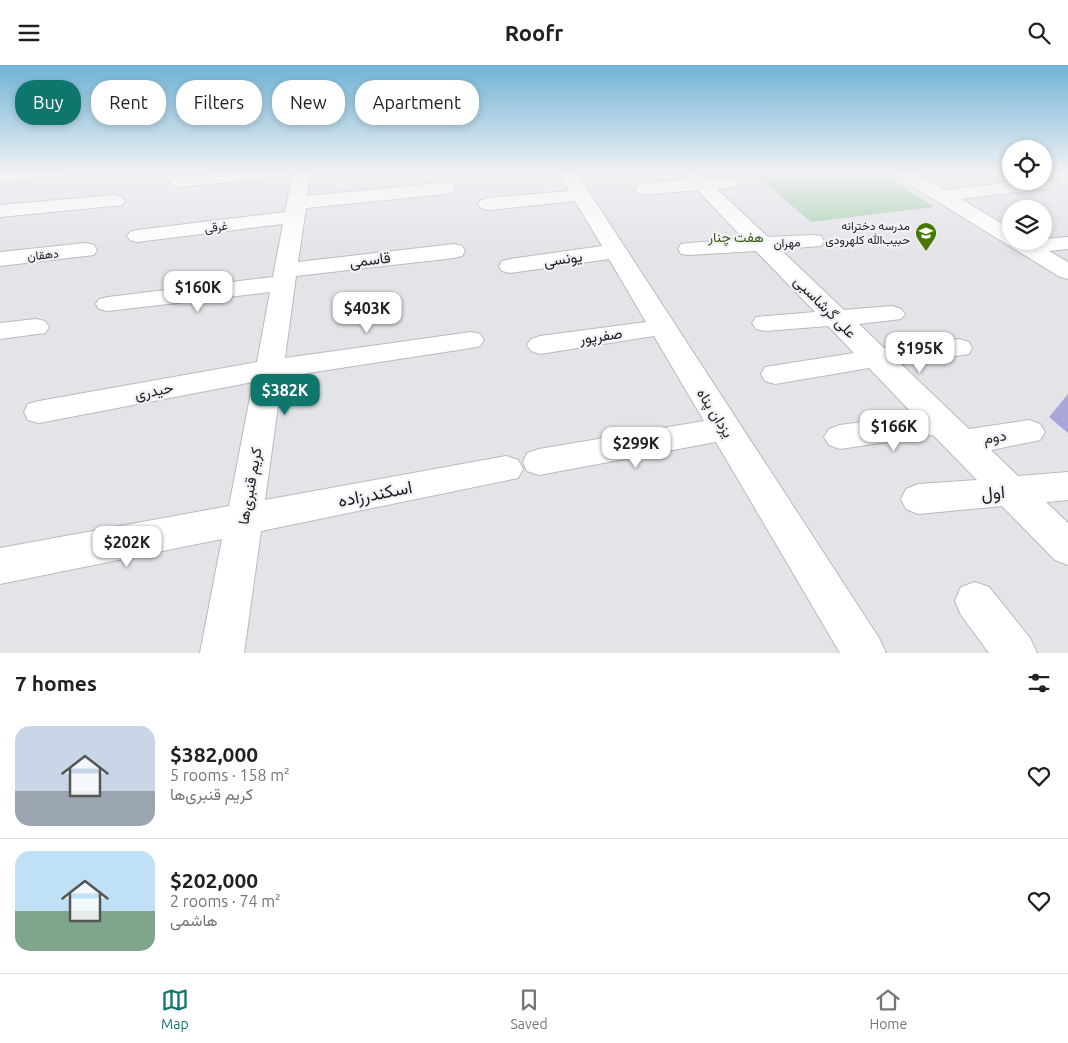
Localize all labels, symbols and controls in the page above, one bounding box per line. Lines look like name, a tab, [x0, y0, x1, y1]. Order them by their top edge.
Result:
icon: menu	[15, 19, 43, 47]
icon: search	[1025, 19, 1053, 47]
text: Roofr	[505, 20, 563, 45]
chip: Buy	[15, 80, 81, 125]
chip: Rent	[91, 80, 166, 125]
chip: Filters	[176, 80, 262, 125]
chip: New	[272, 80, 345, 125]
chip: Apartment	[355, 80, 479, 125]
map controls	[1002, 140, 1052, 250]
button: locate	[1002, 140, 1052, 190]
button: layers	[1002, 200, 1052, 250]
street label: غرقی	[204, 219, 229, 236]
place label: مدرسه دخترانه حبیب‌الله کلهرودی	[825, 219, 910, 248]
school or university icon: مدرسه دخترانه حبیب‌الله کلهرودی	[914, 221, 938, 252]
district label: هفت چنار	[707, 229, 764, 247]
street label: مهران	[773, 235, 801, 252]
street label: دهقان	[27, 246, 60, 264]
street label: یونسی	[543, 247, 584, 272]
street label: قاسمی	[348, 249, 392, 272]
pin: $160K	[163, 271, 233, 313]
street label: علی گرشاسبی	[789, 272, 860, 343]
text: $160K	[175, 278, 221, 296]
pin: $403K	[332, 291, 402, 334]
text: $403K	[344, 299, 390, 317]
street label: صفرپور	[577, 324, 624, 349]
pin: $195K	[885, 331, 955, 374]
text: $195K	[897, 339, 943, 357]
pin: $382K	[250, 373, 320, 416]
street label: حیدری	[133, 378, 175, 405]
text: $382K	[262, 381, 308, 399]
street label: یزدان پناه	[692, 385, 737, 441]
pin: $166K	[859, 409, 929, 452]
text: $166K	[871, 417, 917, 435]
street label: دوم	[982, 426, 1008, 449]
pin: $299K	[601, 427, 671, 469]
text: $299K	[613, 434, 659, 452]
street label: کریم قنبری‌ها	[234, 446, 267, 526]
street label: اسکندرزاده	[336, 476, 414, 512]
street label: اول	[980, 481, 1006, 505]
pin: $202K	[92, 525, 162, 568]
text: $202K	[104, 533, 150, 551]
icon: filters	[1025, 669, 1053, 697]
text: 7 homes	[15, 671, 97, 695]
text: $382,000	[170, 742, 258, 766]
icon: home	[55, 746, 115, 806]
icon: heart	[1025, 762, 1053, 790]
text: 5 rooms · 158 m²	[170, 766, 290, 784]
text: کریم قنبری‌ها	[170, 785, 253, 803]
text: $202,000	[170, 868, 258, 892]
icon: home	[55, 871, 115, 931]
icon: heart	[1025, 887, 1053, 915]
text: 2 rooms · 74 m²	[170, 892, 281, 910]
text: هاشمی	[170, 911, 218, 929]
tab: Map	[161, 986, 189, 1032]
tab: Saved	[510, 986, 548, 1032]
tab: Home	[869, 986, 907, 1032]

